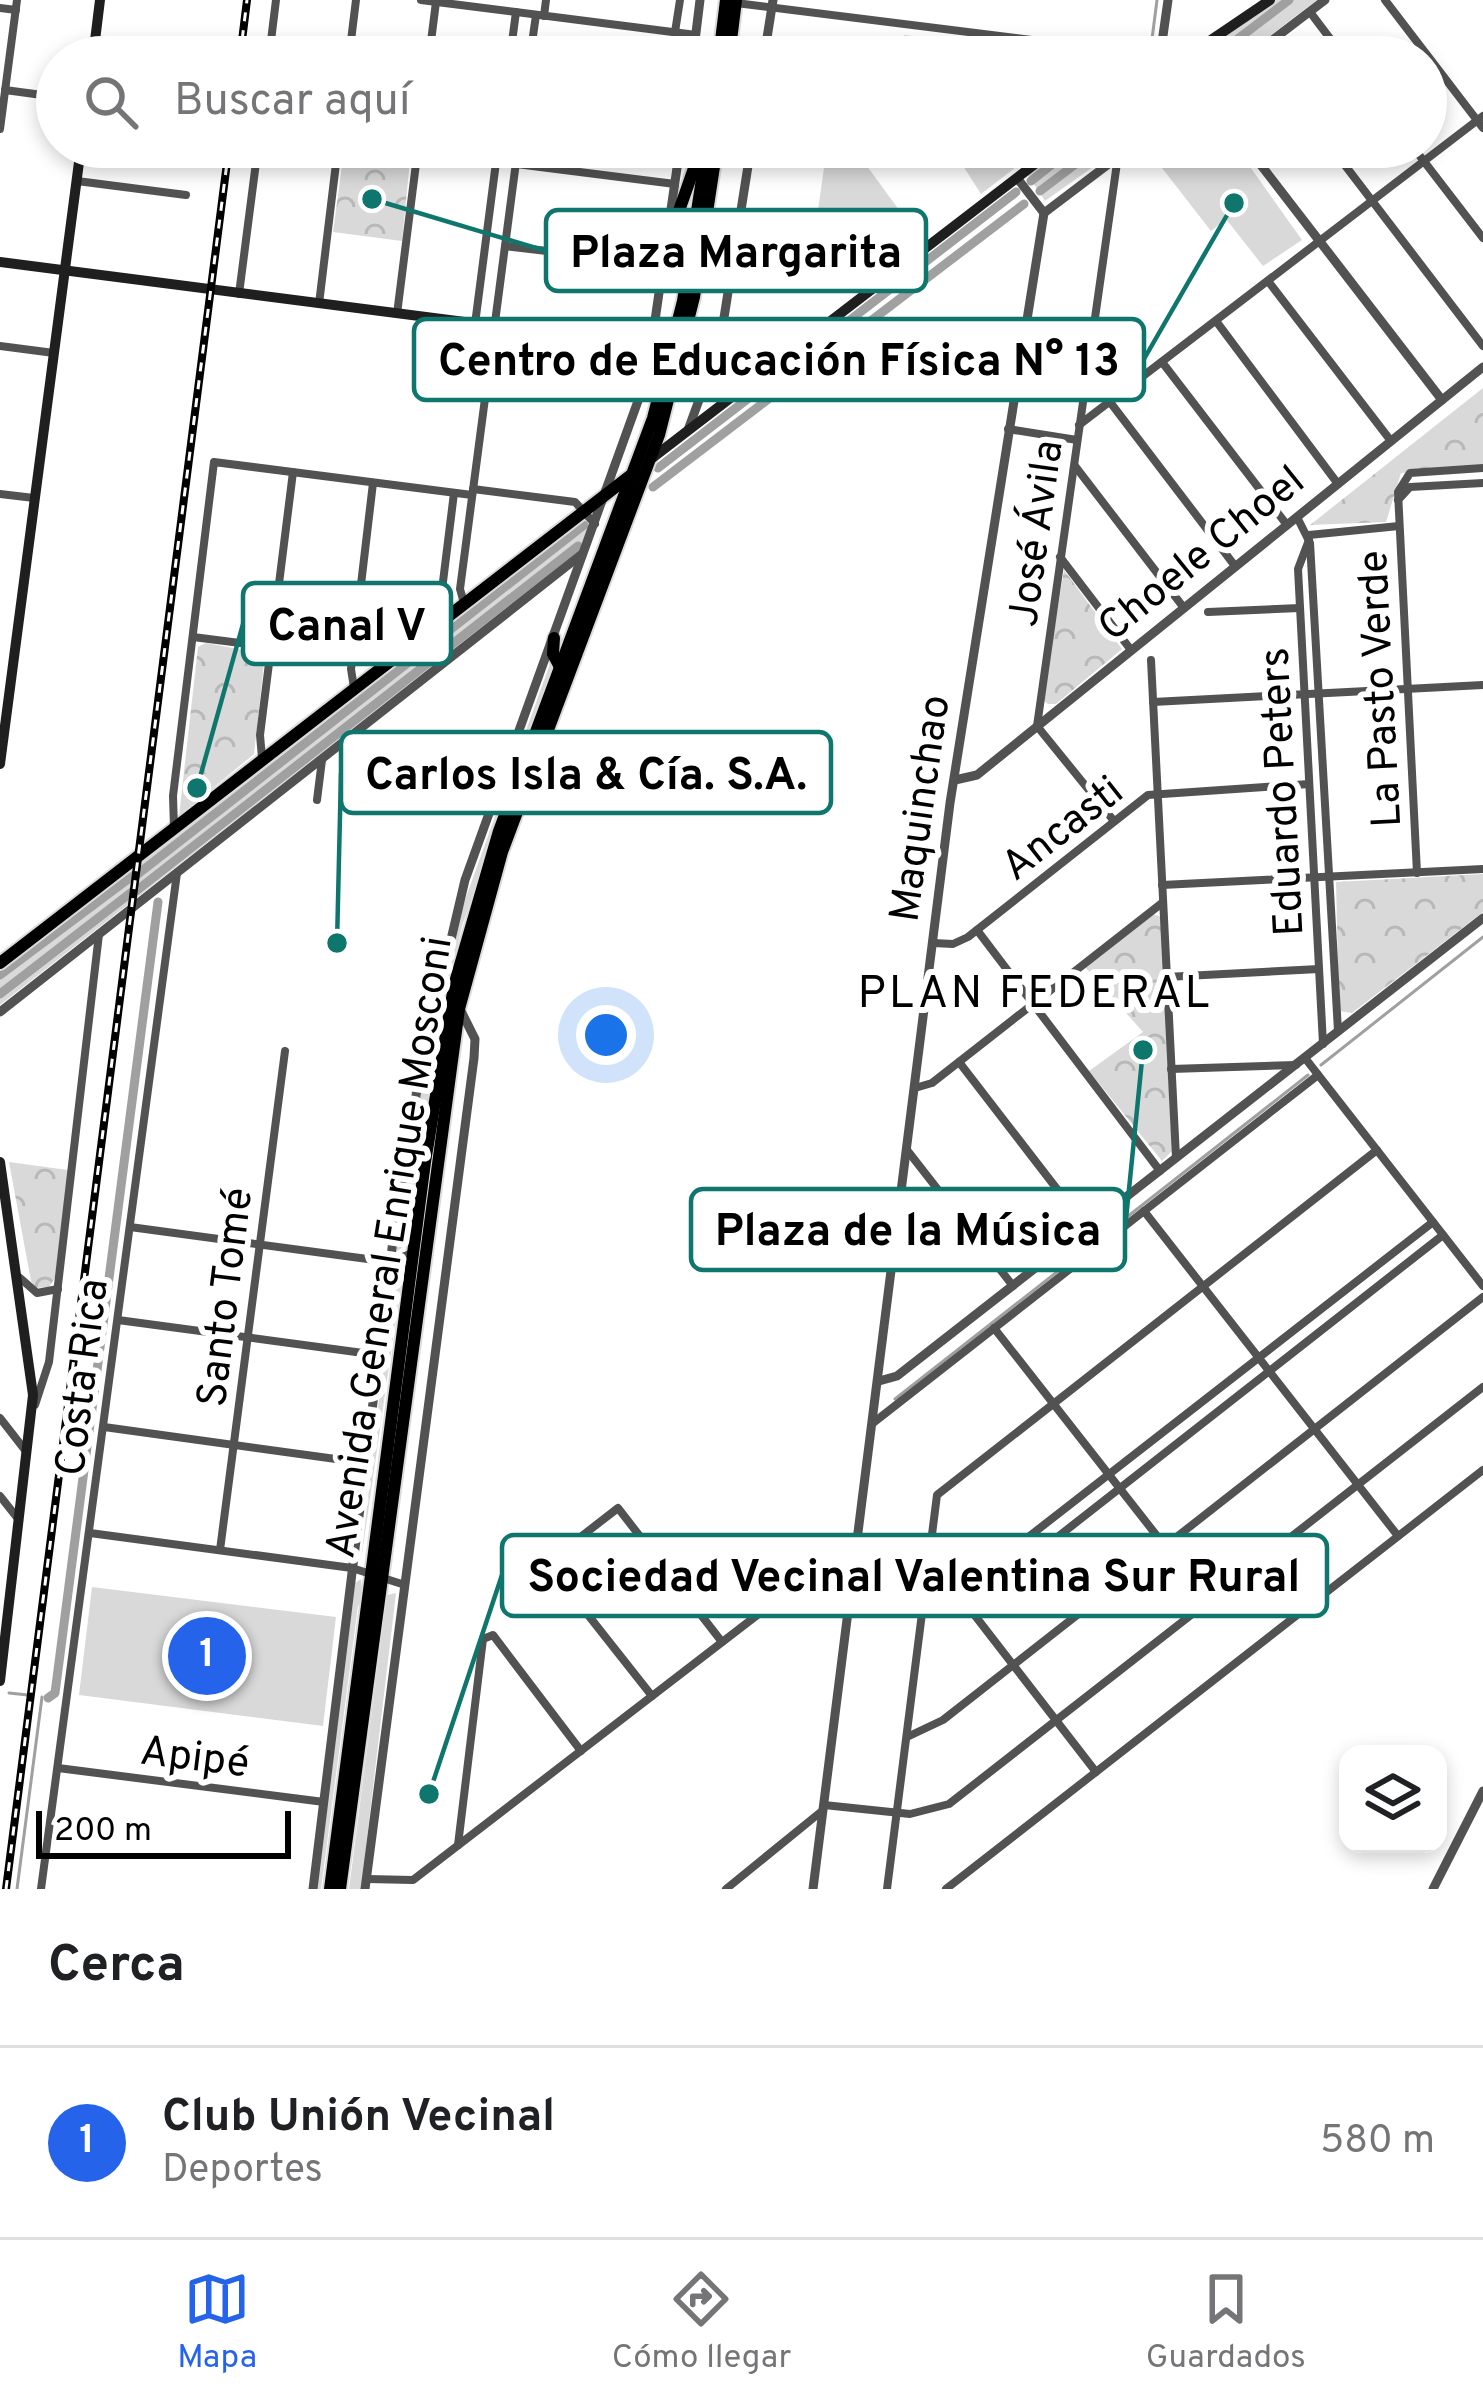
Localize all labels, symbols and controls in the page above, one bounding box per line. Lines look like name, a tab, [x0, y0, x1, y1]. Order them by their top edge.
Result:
search box	[36, 36, 1447, 168]
icon: search	[78, 69, 144, 135]
text: Buscar aquí	[174, 74, 410, 131]
callout: Plaza Margarita	[546, 210, 926, 291]
text: Plaza Margarita	[570, 227, 902, 284]
callout: Centro de Educación Física N° 13	[414, 319, 1144, 400]
text: Centro de Educación Física N° 13	[438, 335, 1120, 392]
street label: José Ávila	[997, 437, 1078, 630]
street label: Choele Choel	[1089, 456, 1317, 655]
street label: La Pasto Verde	[1349, 549, 1416, 829]
callout: Canal V	[243, 583, 451, 664]
text: Canal V	[267, 600, 427, 657]
street label: Eduardo Peters	[1250, 646, 1319, 937]
street label: Maquinchao	[880, 692, 965, 925]
callout: Carlos Isla & Cía. S.A.	[341, 732, 831, 813]
text: Carlos Isla & Cía. S.A.	[365, 749, 807, 806]
street label: Ancasti	[992, 766, 1135, 895]
street label: Avenida General Enrique Mosconi	[316, 933, 467, 1562]
district label: PLAN FEDERAL	[857, 967, 1213, 1024]
your location	[576, 1005, 636, 1065]
street label: Santo Tomé	[188, 1185, 267, 1410]
callout: Plaza de la Música	[691, 1189, 1125, 1270]
text: Plaza de la Música	[715, 1205, 1101, 1262]
street label: Costa Rica	[46, 1276, 123, 1479]
callout: Sociedad Vecinal Valentina Sur Rural	[502, 1535, 1327, 1616]
text: Sociedad Vecinal Valentina Sur Rural	[528, 1551, 1300, 1608]
pin: 1	[168, 1611, 246, 1701]
street label: Apipé	[137, 1726, 252, 1792]
map controls	[1339, 1745, 1447, 1853]
button: layers	[1339, 1745, 1447, 1853]
scale bar	[36, 1805, 291, 1858]
text: 200 m	[54, 1811, 152, 1853]
text: Cerca	[48, 1935, 185, 2000]
text: Club Unión Vecinal	[162, 2090, 555, 2147]
text: 1	[79, 2118, 95, 2167]
text: 580 m	[1320, 2118, 1435, 2167]
text: Deportes	[162, 2147, 323, 2196]
tab: Mapa	[177, 2266, 257, 2380]
tab: Cómo llegar	[612, 2266, 791, 2380]
tab: Guardados	[1146, 2266, 1306, 2380]

